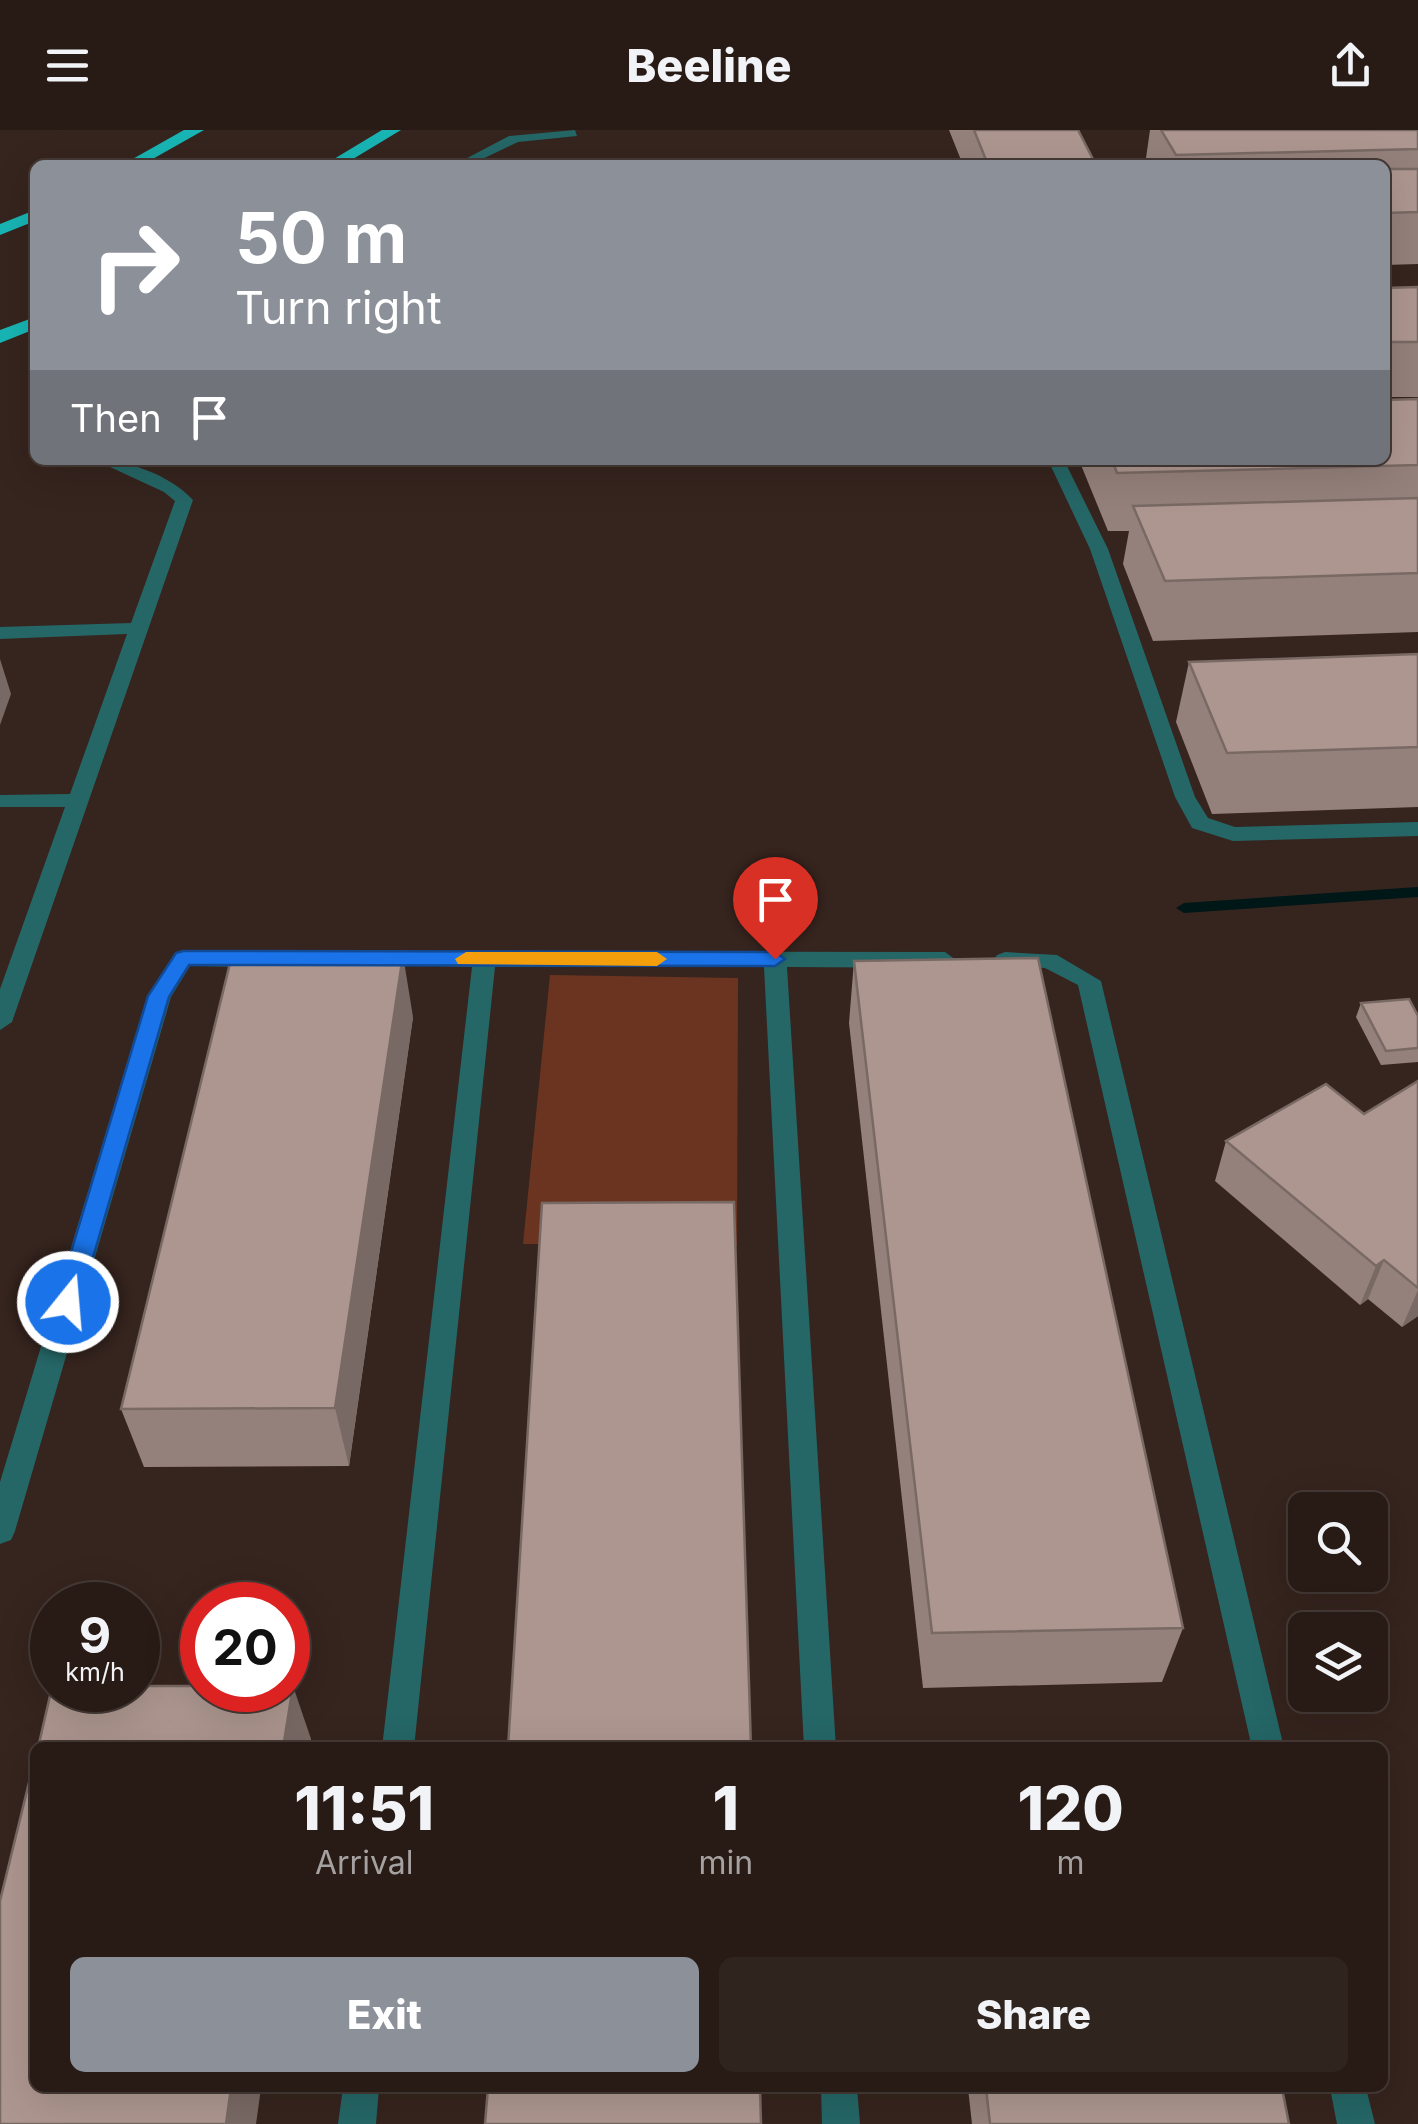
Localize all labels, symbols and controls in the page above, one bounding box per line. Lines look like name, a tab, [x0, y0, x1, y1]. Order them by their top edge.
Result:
icon: menu	[40, 38, 95, 93]
text: Beeline	[626, 38, 792, 93]
icon: share	[1323, 38, 1378, 93]
text: 50 m	[235, 195, 407, 280]
icon: right	[70, 200, 200, 330]
text: Turn right	[235, 280, 442, 335]
icon: arrive	[182, 390, 237, 445]
text: Then	[70, 395, 162, 441]
pin	[733, 857, 818, 960]
icon: arrive	[748, 872, 803, 927]
position arrow	[16, 1250, 120, 1354]
map controls	[1288, 1492, 1388, 1712]
button: search	[1288, 1492, 1388, 1592]
speed limit sign: 20	[180, 1582, 310, 1712]
text: 9	[79, 1605, 111, 1665]
button: layers	[1288, 1612, 1388, 1712]
text: km/h	[65, 1657, 125, 1687]
text: 11:51	[294, 1772, 434, 1844]
text: 1	[712, 1772, 739, 1844]
text: 120	[1017, 1772, 1124, 1844]
text: Arrival	[315, 1843, 413, 1882]
text: min	[698, 1843, 753, 1882]
text: m	[1057, 1843, 1085, 1882]
button: Exit	[70, 1957, 699, 2072]
button: Share	[719, 1957, 1348, 2072]

